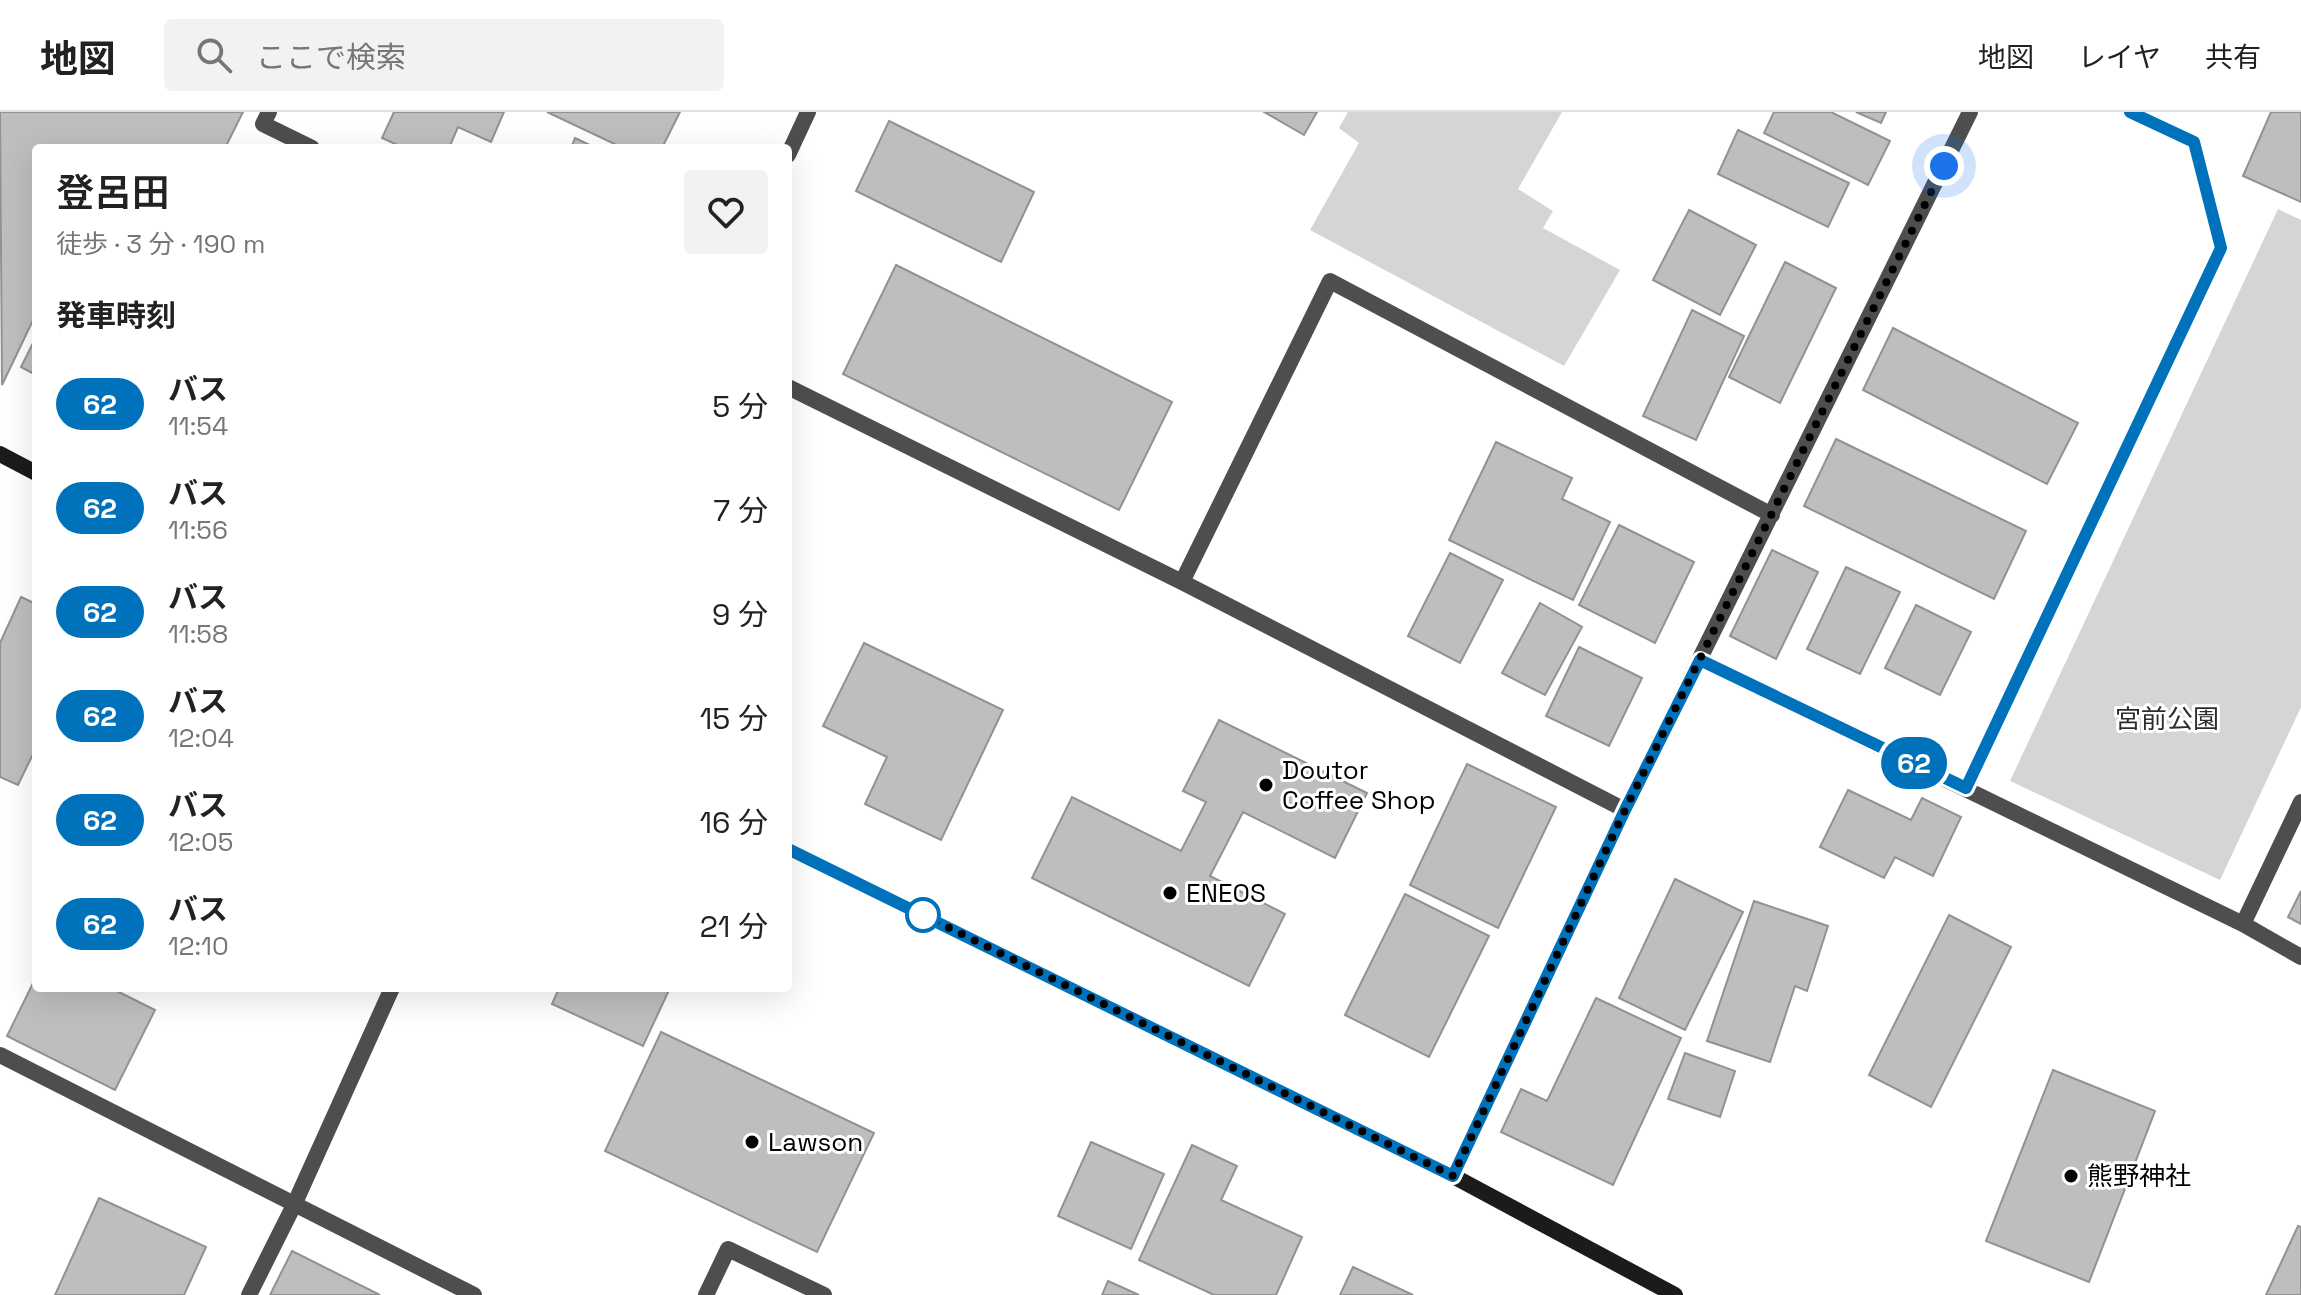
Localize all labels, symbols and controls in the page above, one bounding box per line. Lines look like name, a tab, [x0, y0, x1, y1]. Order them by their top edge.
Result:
search box	[164, 19, 724, 91]
icon: search	[192, 33, 236, 77]
text: 地図	[40, 35, 116, 83]
text: ここで検索	[256, 38, 406, 77]
text: 地図	[1978, 39, 2034, 75]
text: レイヤ	[2078, 39, 2161, 75]
text: 共有	[2205, 39, 2261, 75]
your location	[1924, 146, 1964, 186]
text: 登呂田	[56, 169, 170, 217]
button: heart	[684, 170, 768, 254]
text: 徒歩 · 3 分 · 190 m	[56, 227, 265, 261]
text: 発車時刻	[56, 296, 176, 335]
text: バス	[168, 370, 228, 409]
text: 62	[83, 386, 117, 422]
text: 5 分	[712, 387, 768, 426]
text: 11:54	[168, 409, 228, 443]
text: バス	[168, 474, 228, 513]
text: 62	[83, 490, 117, 526]
text: 7 分	[713, 491, 768, 530]
text: 11:56	[168, 513, 228, 547]
text: バス	[168, 578, 228, 617]
text: 62	[83, 594, 117, 630]
text: 9 分	[712, 595, 768, 634]
text: 11:58	[168, 617, 228, 651]
text: バス	[168, 682, 228, 721]
text: 62	[83, 698, 117, 734]
text: 15 分	[700, 699, 768, 738]
park label: 宮前公園	[2115, 702, 2219, 736]
text: 12:04	[168, 721, 234, 755]
line badge: 62	[1878, 737, 1950, 789]
text: 62	[1897, 745, 1931, 781]
place label: Doutor Coffee Shop	[1282, 753, 1436, 817]
marker: Doutor Coffee Shop	[1257, 776, 1275, 794]
text: バス	[168, 786, 228, 825]
text: 62	[83, 802, 117, 838]
text: 16 分	[699, 803, 768, 842]
text: 12:05	[168, 825, 233, 859]
place label: ENEOS	[1186, 876, 1266, 910]
marker: ENEOS	[1161, 884, 1179, 902]
text: バス	[168, 890, 228, 929]
unlabelled marker	[906, 898, 940, 932]
text: 62	[83, 906, 117, 942]
text: 21 分	[700, 907, 768, 946]
text: 12:10	[168, 929, 229, 963]
place label: Lawson	[768, 1125, 863, 1159]
marker: Lawson	[743, 1133, 761, 1151]
place label: 熊野神社	[2087, 1159, 2191, 1193]
marker: 熊野神社	[2062, 1167, 2080, 1185]

